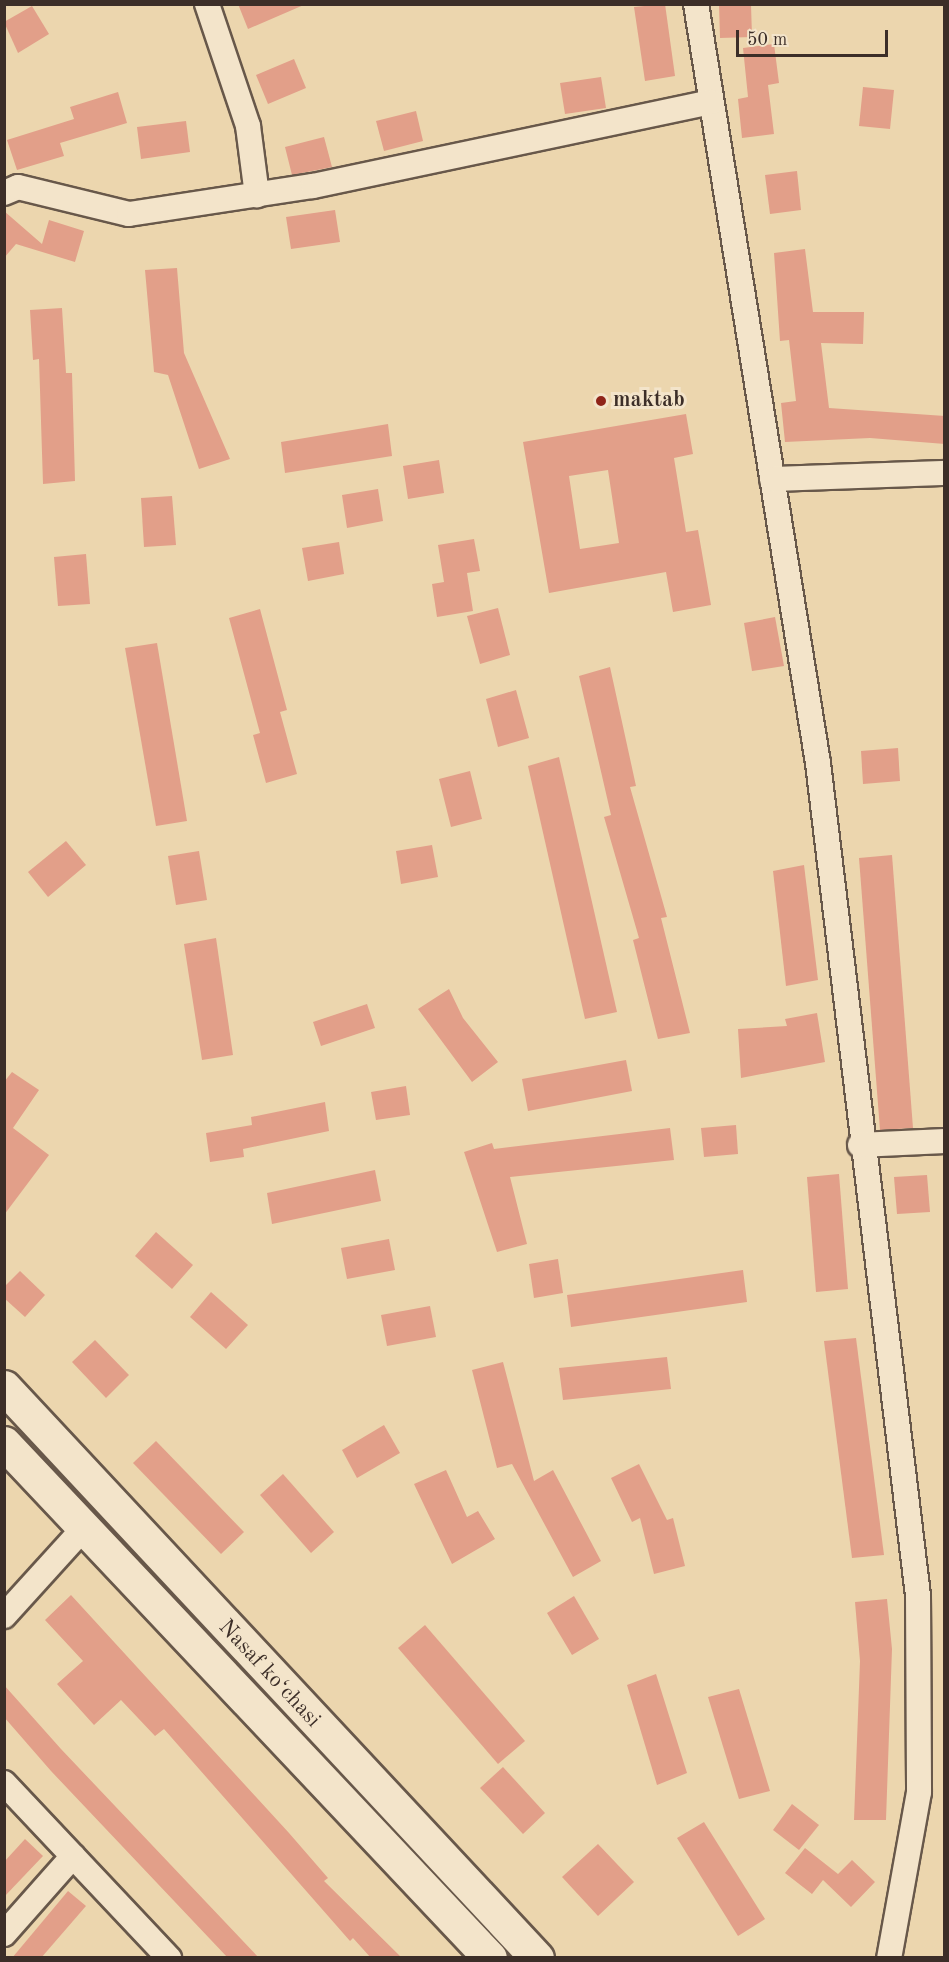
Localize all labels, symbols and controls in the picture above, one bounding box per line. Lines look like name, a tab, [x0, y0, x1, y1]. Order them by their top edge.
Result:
scale bar	[739, 18, 890, 56]
text: 50 m	[747, 31, 787, 49]
place label: maktab	[613, 388, 685, 414]
marker: maktab	[594, 394, 608, 408]
street label: Nasaf ko‘chasi	[212, 1615, 326, 1733]

